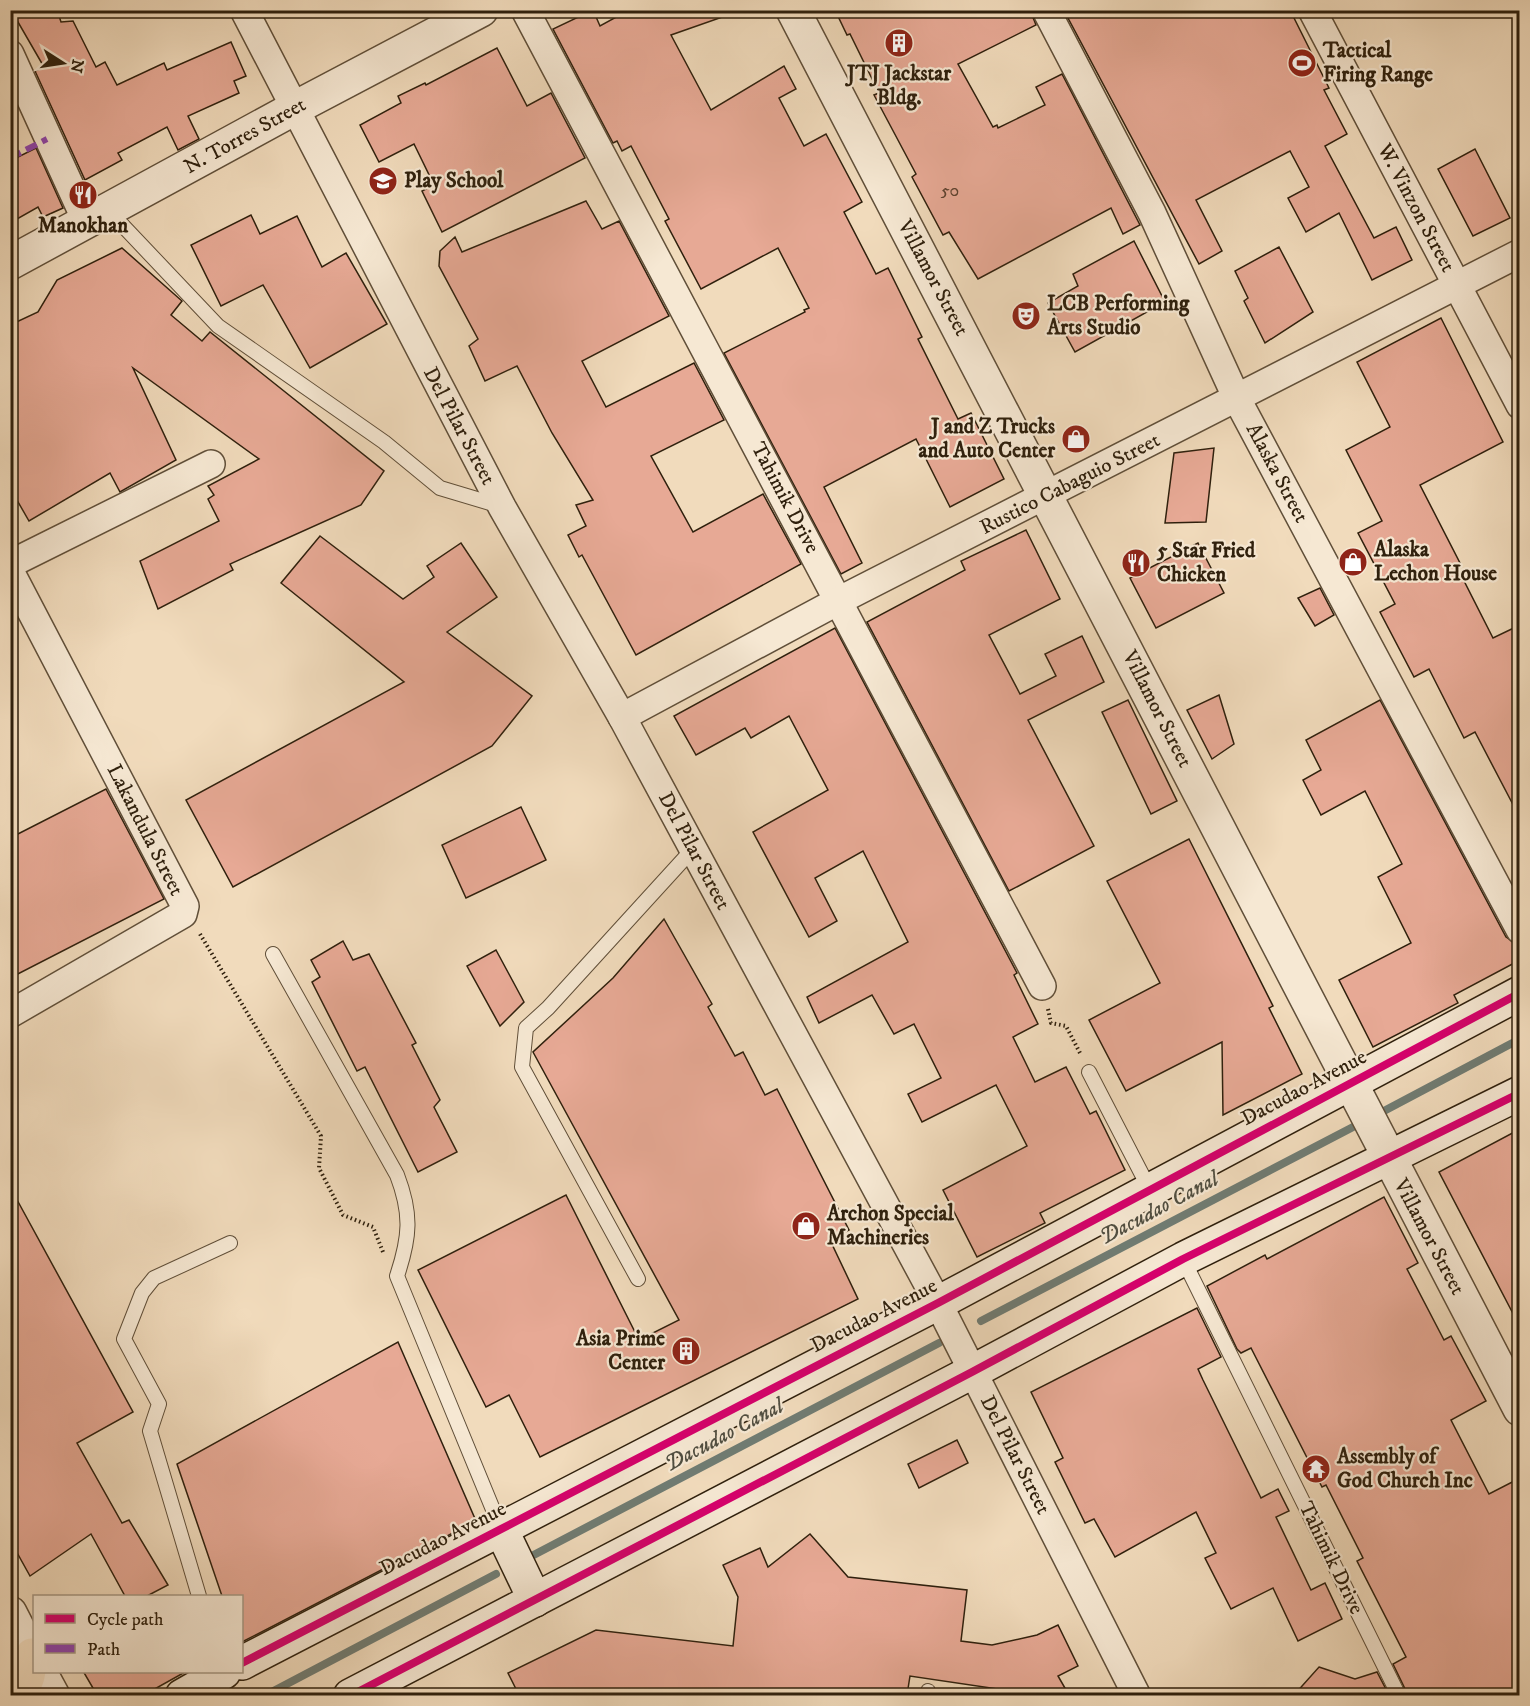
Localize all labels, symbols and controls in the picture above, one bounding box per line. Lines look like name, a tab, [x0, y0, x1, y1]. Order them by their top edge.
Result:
building icon: JTJ Jackstar Bldg.	[883, 27, 915, 59]
north arrow	[33, 33, 93, 93]
place label: Tactical Firing Range	[1322, 38, 1433, 88]
sports icon: Tactical Firing Range	[1286, 47, 1318, 79]
text: N	[66, 57, 88, 74]
place label: JTJ Jackstar Bldg.	[845, 61, 952, 111]
street label: N. Torres Street	[179, 92, 311, 180]
street label: W. Vinzon Street	[1371, 138, 1461, 277]
school or university icon: Play School	[367, 165, 399, 197]
place label: Play School	[404, 168, 504, 194]
restaurant icon: Manokhan	[67, 179, 99, 211]
house number: 50	[941, 180, 959, 202]
place label: Manokhan	[38, 213, 129, 239]
street label: Villamor Street	[891, 215, 975, 341]
place label: LCB Performing Arts Studio	[1046, 291, 1190, 341]
theatre icon: LCB Performing Arts Studio	[1010, 300, 1042, 332]
street label: Del Pilar Street	[417, 363, 501, 490]
place label: J and Z Trucks and Auto Center	[918, 414, 1056, 464]
street label: Alaska Street	[1240, 419, 1314, 528]
shop icon: J and Z Trucks and Auto Center	[1060, 423, 1092, 455]
street label: Rustico Cabaguio Street	[976, 427, 1165, 541]
street label: Tahimik Drive	[745, 438, 825, 558]
place label: Alaska Lechon House	[1373, 537, 1497, 587]
place label: 5 Star Fried Chicken	[1156, 538, 1256, 588]
shop icon: Alaska Lechon House	[1337, 546, 1369, 578]
restaurant icon: 5 Star Fried Chicken	[1120, 547, 1152, 579]
street label: Villamor Street	[1116, 645, 1198, 772]
street label: Lakandula Street	[101, 760, 189, 900]
street label: Del Pilar Street	[652, 788, 736, 915]
street label: Dacudao Avenue	[1237, 1044, 1371, 1132]
water label: Dacudao Canal	[1095, 1164, 1225, 1251]
street label: Villamor Street	[1387, 1174, 1471, 1300]
place label: Archon Special Machineries	[826, 1201, 954, 1251]
shop icon: Archon Special Machineries	[790, 1210, 822, 1242]
street label: Dacudao Avenue	[806, 1273, 942, 1359]
place label: Asia Prime Center	[575, 1326, 666, 1376]
building icon: Asia Prime Center	[670, 1335, 702, 1367]
water label: Dacudao Canal	[660, 1391, 790, 1478]
street label: Del Pilar Street	[974, 1391, 1056, 1519]
place label: Assembly of God Church Inc	[1336, 1444, 1473, 1494]
temple icon: Assembly of God Church Inc	[1300, 1453, 1332, 1485]
street label: Dacudao Avenue	[375, 1496, 511, 1582]
street label: Tahimik Drive	[1293, 1497, 1370, 1619]
legend	[33, 1595, 243, 1673]
text: Cycle path	[87, 1609, 164, 1631]
text: Path	[87, 1639, 121, 1661]

